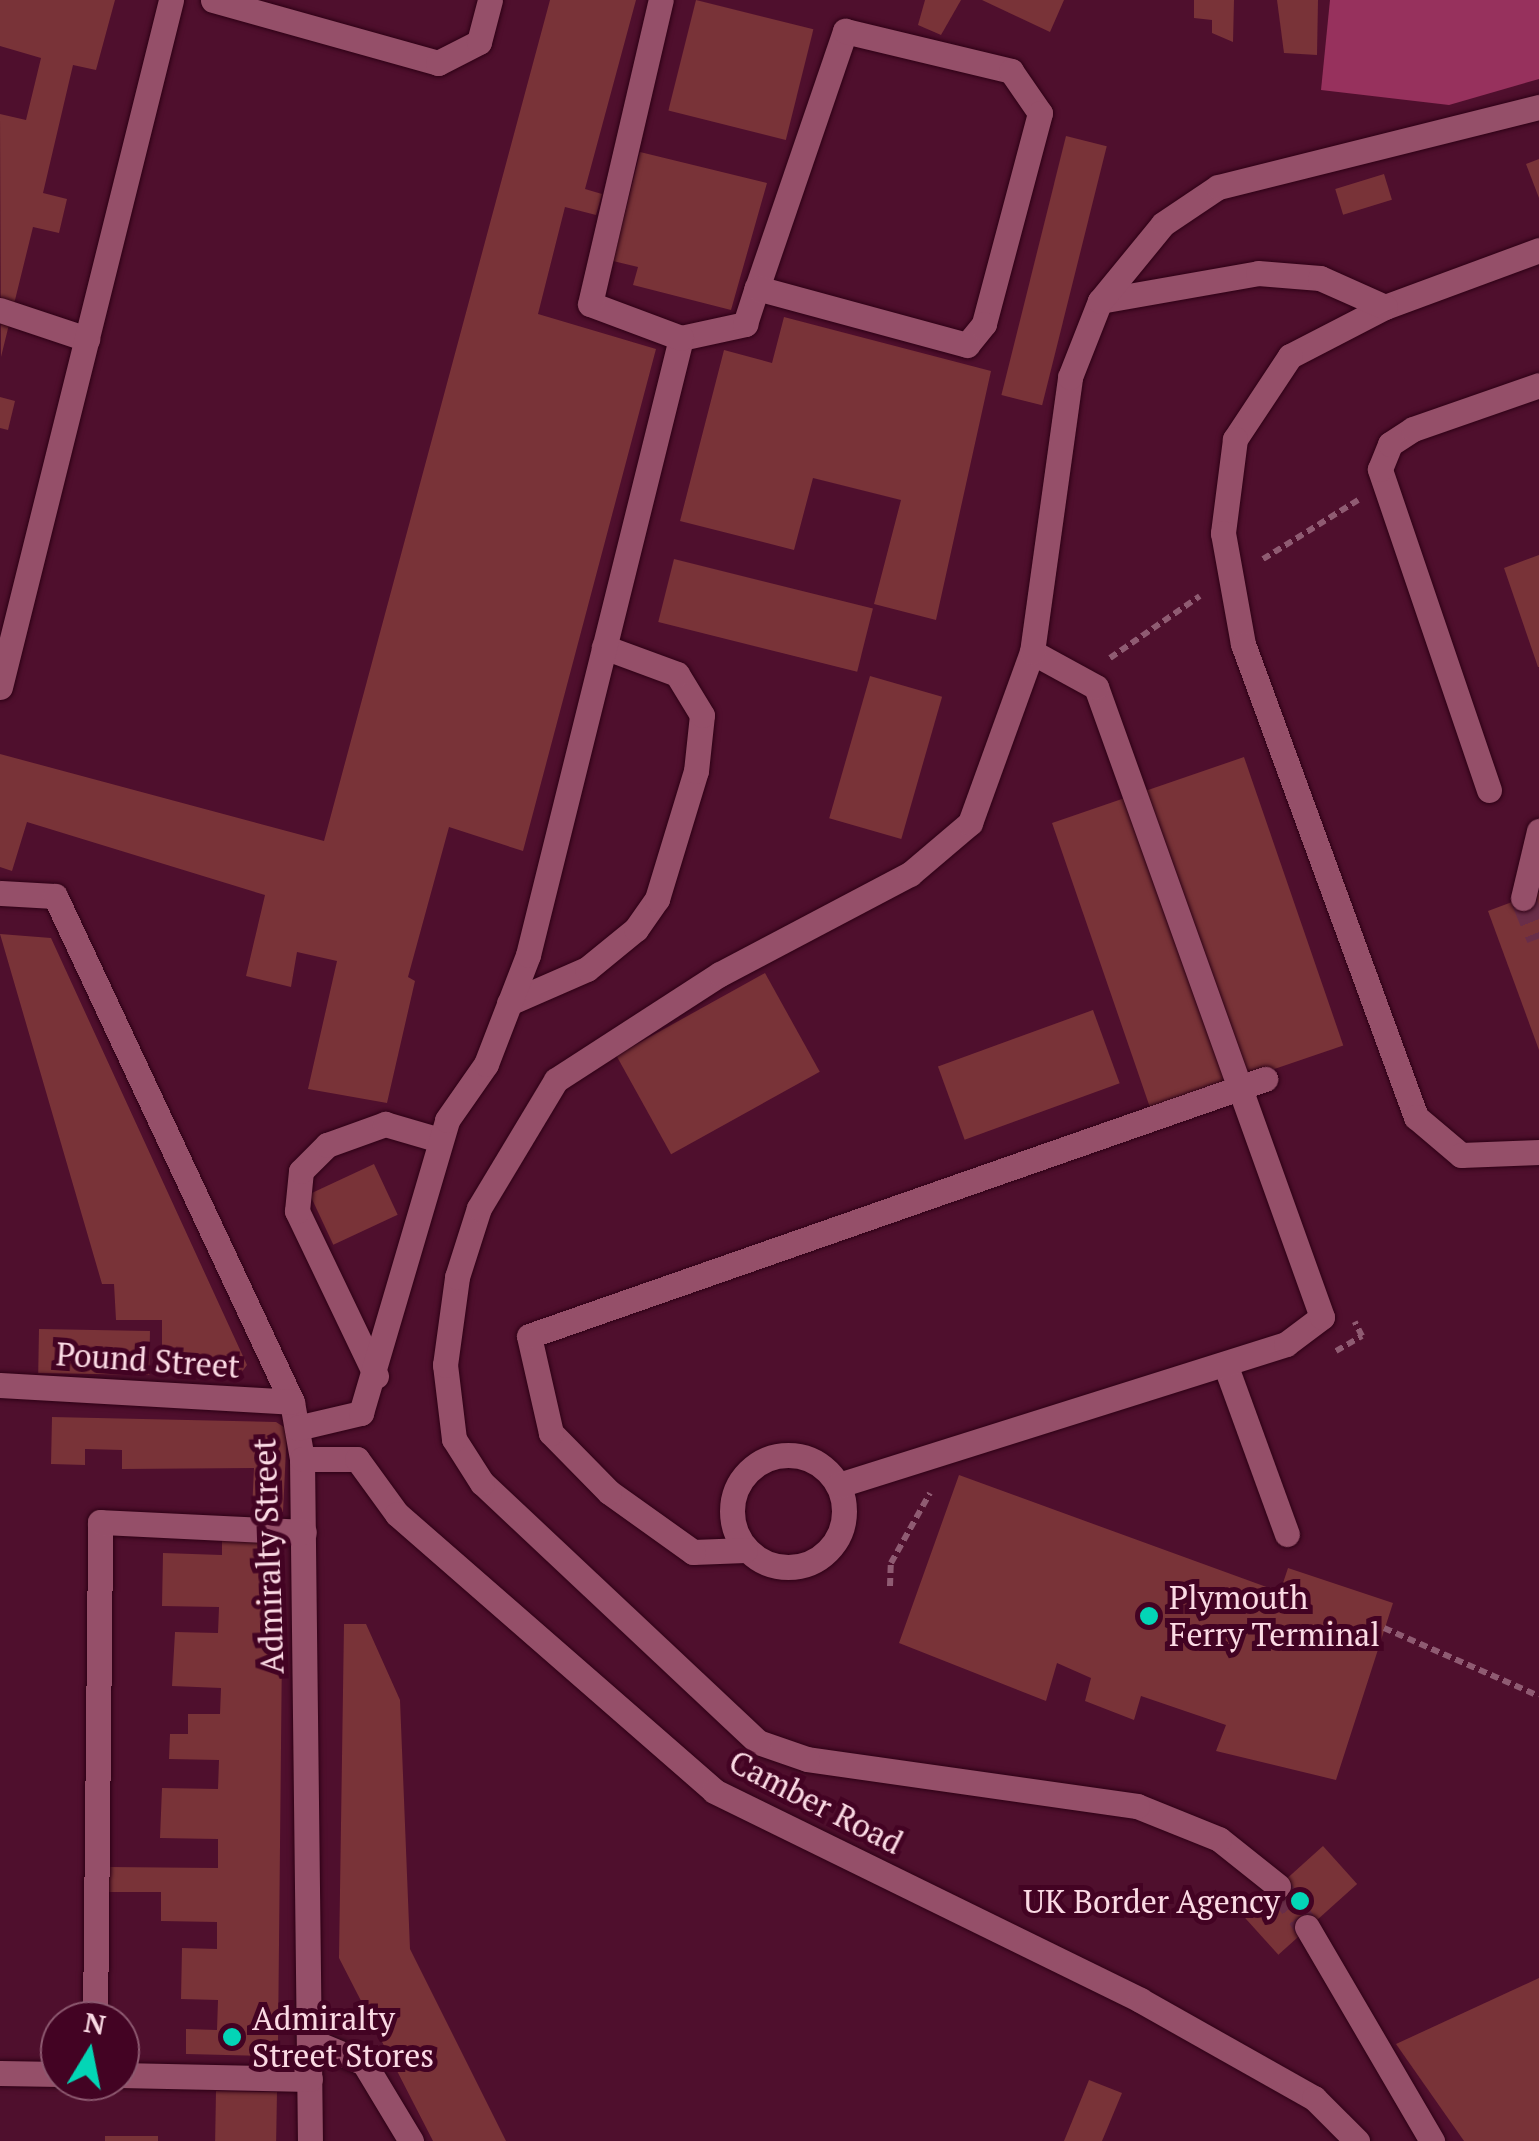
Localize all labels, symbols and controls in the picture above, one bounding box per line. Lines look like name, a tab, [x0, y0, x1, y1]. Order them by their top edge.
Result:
street label: Pound Street	[55, 1334, 241, 1386]
street label: Admiralty Street	[245, 1437, 291, 1675]
place label: Plymouth Ferry Terminal	[1169, 1579, 1380, 1654]
marker: Plymouth Ferry Terminal	[1138, 1605, 1160, 1627]
street label: Camber Road	[723, 1742, 909, 1862]
place label: UK Border Agency	[1023, 1882, 1280, 1920]
marker: UK Border Agency	[1289, 1890, 1311, 1912]
place label: Admiralty Street Stores	[252, 2000, 434, 2075]
north arrow	[40, 2001, 140, 2101]
text: N	[81, 2003, 109, 2043]
marker: Admiralty Street Stores	[221, 2026, 243, 2048]

